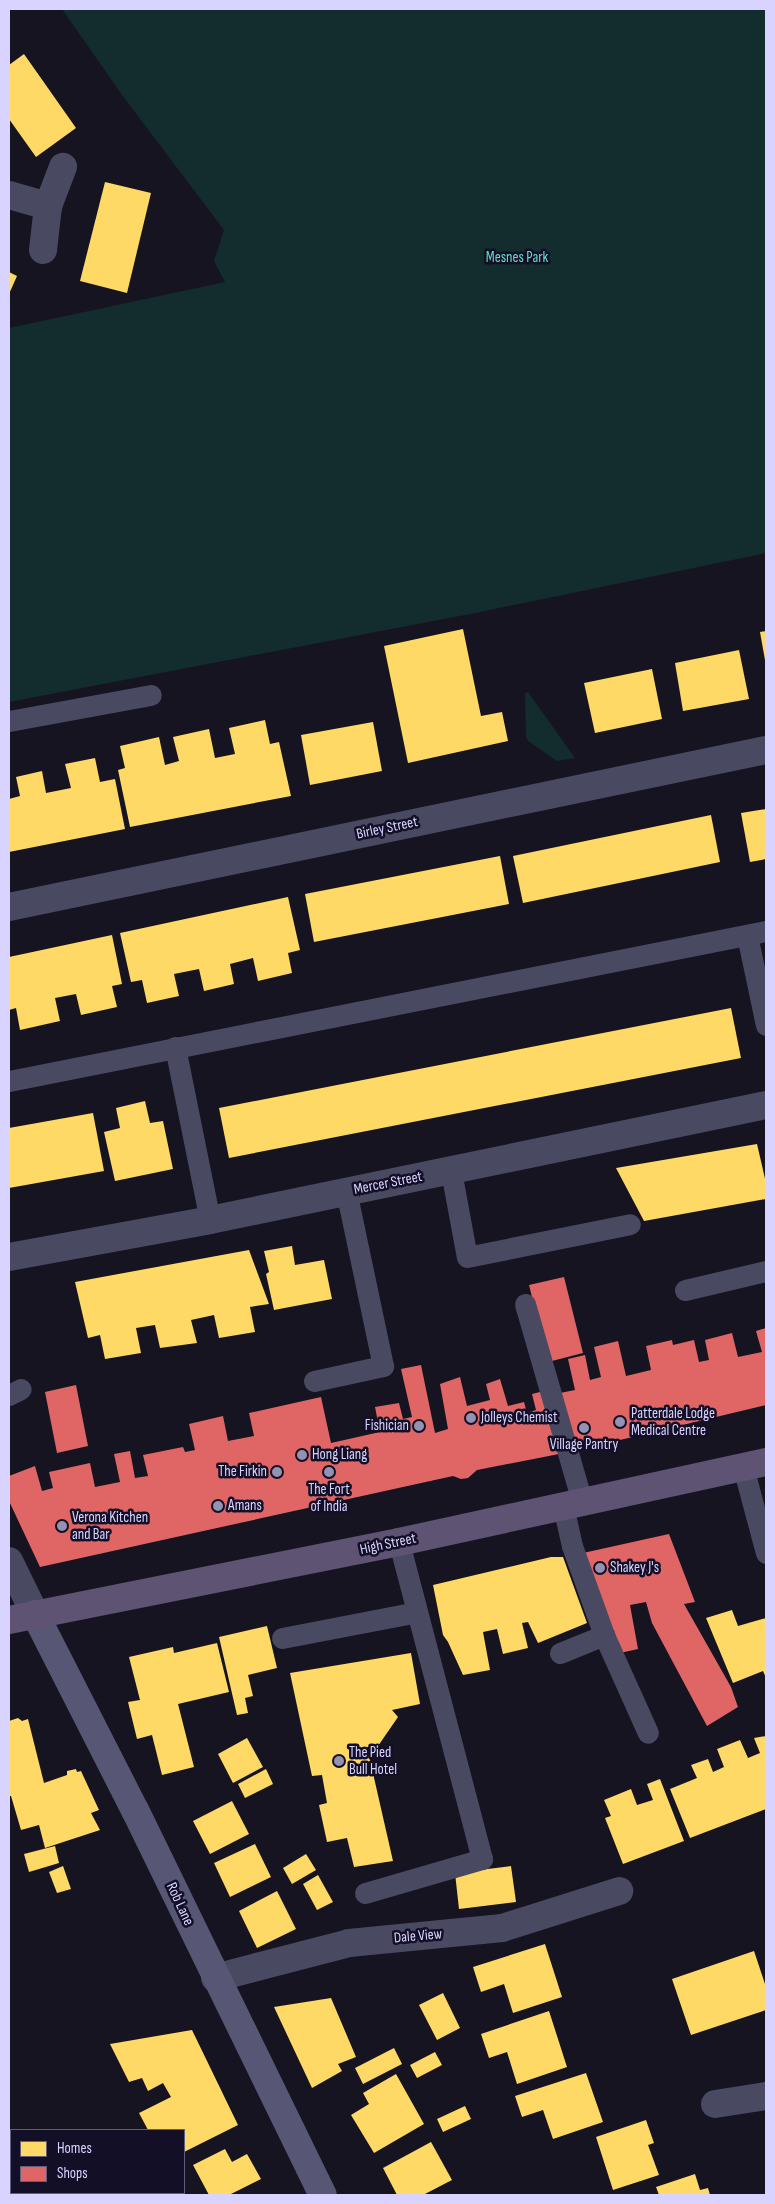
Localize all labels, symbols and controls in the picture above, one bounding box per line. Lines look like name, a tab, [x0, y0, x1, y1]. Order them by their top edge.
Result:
park label: Mesnes Park	[486, 249, 548, 267]
street label: Birley Street	[355, 813, 419, 843]
street label: Mercer Street	[352, 1168, 424, 1198]
place label: Patterdale Lodge Medical Centre	[631, 1404, 715, 1439]
place label: Jolleys Chemist	[481, 1409, 557, 1427]
marker: Jolleys Chemist	[465, 1412, 477, 1424]
marker: Patterdale Lodge Medical Centre	[613, 1415, 627, 1429]
place label: Fishician	[365, 1417, 409, 1435]
marker: Fishician	[413, 1420, 425, 1432]
marker: Village Pantry	[578, 1422, 590, 1434]
place label: Village Pantry	[550, 1436, 618, 1454]
place label: Hong Liang	[312, 1446, 367, 1464]
marker: Hong Liang	[296, 1449, 308, 1461]
place label: The Firkin	[218, 1463, 267, 1481]
marker: The Firkin	[271, 1466, 283, 1478]
marker: The Fort of India	[323, 1466, 335, 1478]
place label: The Fort of India	[308, 1480, 350, 1515]
place label: Amans	[228, 1497, 262, 1515]
marker: Amans	[212, 1500, 224, 1512]
place label: Verona Kitchen and Bar	[72, 1508, 148, 1543]
marker: Verona Kitchen and Bar	[56, 1520, 68, 1532]
street label: High Street	[358, 1529, 418, 1559]
place label: Shakey J's	[610, 1559, 659, 1577]
marker: Shakey J's	[594, 1562, 606, 1574]
place label: The Pied Bull Hotel	[349, 1743, 397, 1778]
marker: The Pied Bull Hotel	[333, 1755, 345, 1767]
street label: Rob Lane	[162, 1880, 198, 1928]
street label: Dale View	[393, 1925, 443, 1947]
legend	[10, 2129, 185, 2194]
text: Homes	[57, 2139, 92, 2158]
text: Shops	[57, 2164, 88, 2183]

